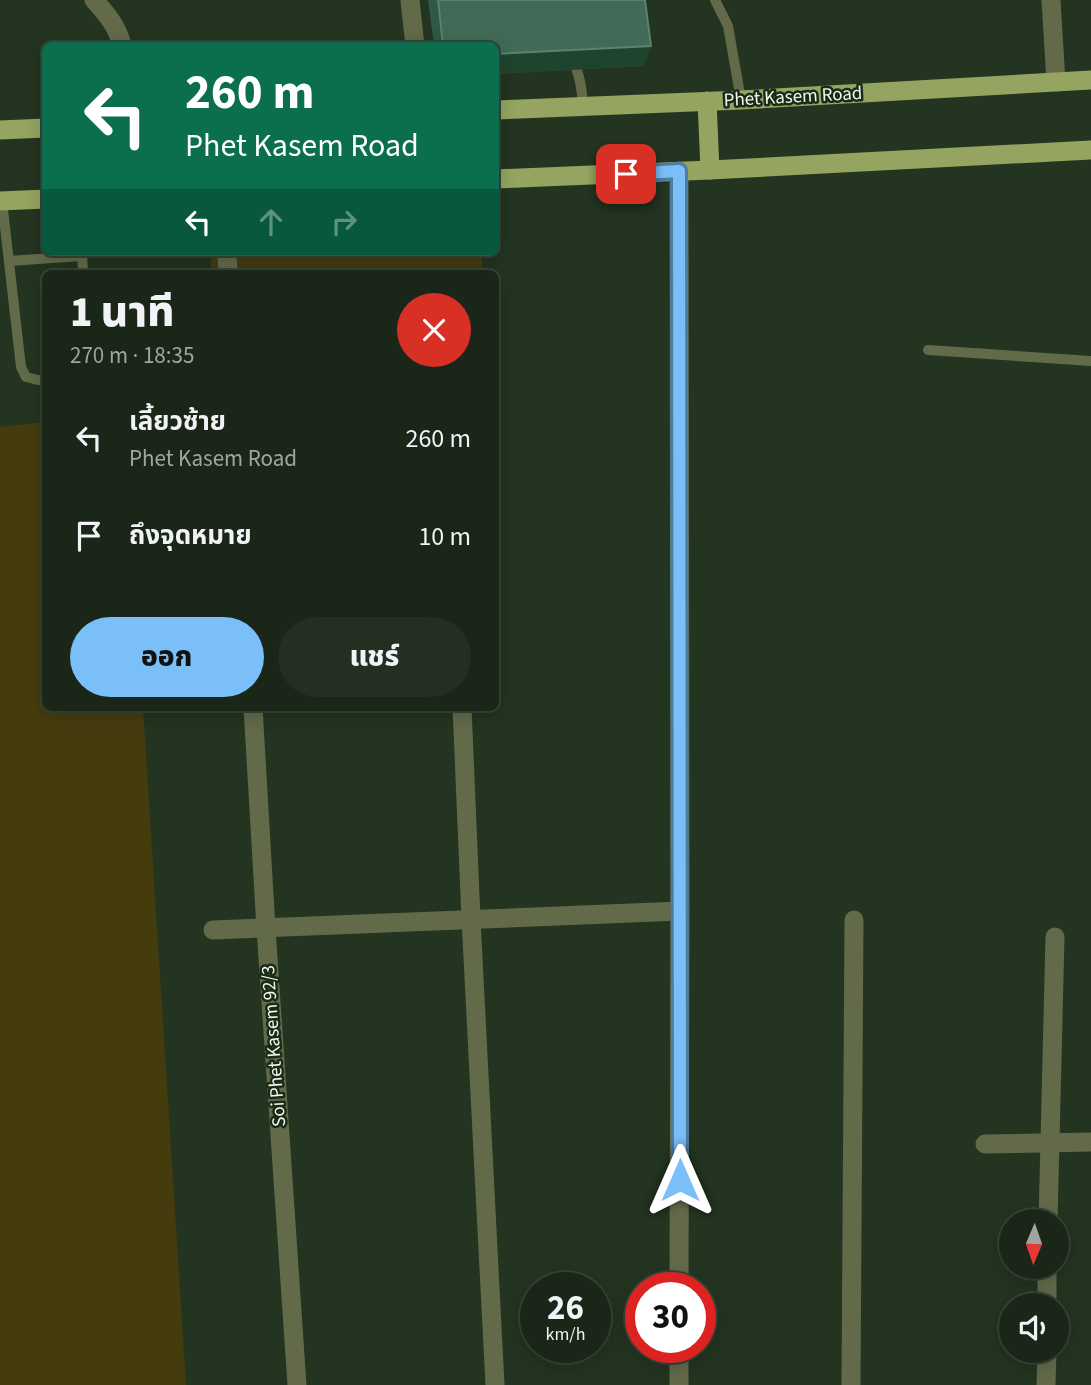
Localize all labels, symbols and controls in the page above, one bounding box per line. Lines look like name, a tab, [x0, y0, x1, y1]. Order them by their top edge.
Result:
text: 260 m	[185, 58, 314, 128]
icon: left	[70, 70, 161, 161]
street label: Phet Kasem Road	[723, 80, 863, 114]
text: Phet Kasem Road	[185, 123, 419, 169]
pin	[596, 144, 656, 204]
icon: arrive	[607, 155, 645, 193]
icon: left	[179, 203, 217, 241]
icon: ahead	[252, 203, 290, 241]
icon: right	[325, 203, 363, 241]
text: 1 นาที	[70, 283, 175, 343]
button: close	[397, 293, 471, 367]
text: 270 m · 18:35	[70, 339, 194, 372]
text: เลี้ยวซ้าย	[129, 403, 226, 440]
icon: left	[70, 419, 108, 457]
text: 260 m	[405, 420, 471, 457]
text: Phet Kasem Road	[129, 442, 297, 475]
icon: arrive	[70, 517, 108, 555]
text: ถึงจุดหมาย	[129, 517, 252, 554]
text: 10 m	[418, 518, 471, 555]
button: ออก	[70, 617, 264, 697]
button: แชร์	[278, 617, 471, 697]
street label: Soi Phet Kasem 92/3	[255, 964, 293, 1128]
position arrow	[643, 1143, 717, 1217]
north arrow	[999, 1209, 1069, 1279]
map controls	[999, 1209, 1069, 1363]
speed limit sign: 30	[625, 1272, 716, 1363]
text: 26	[547, 1283, 584, 1333]
button: sound	[999, 1293, 1069, 1363]
text: km/h	[546, 1322, 585, 1347]

